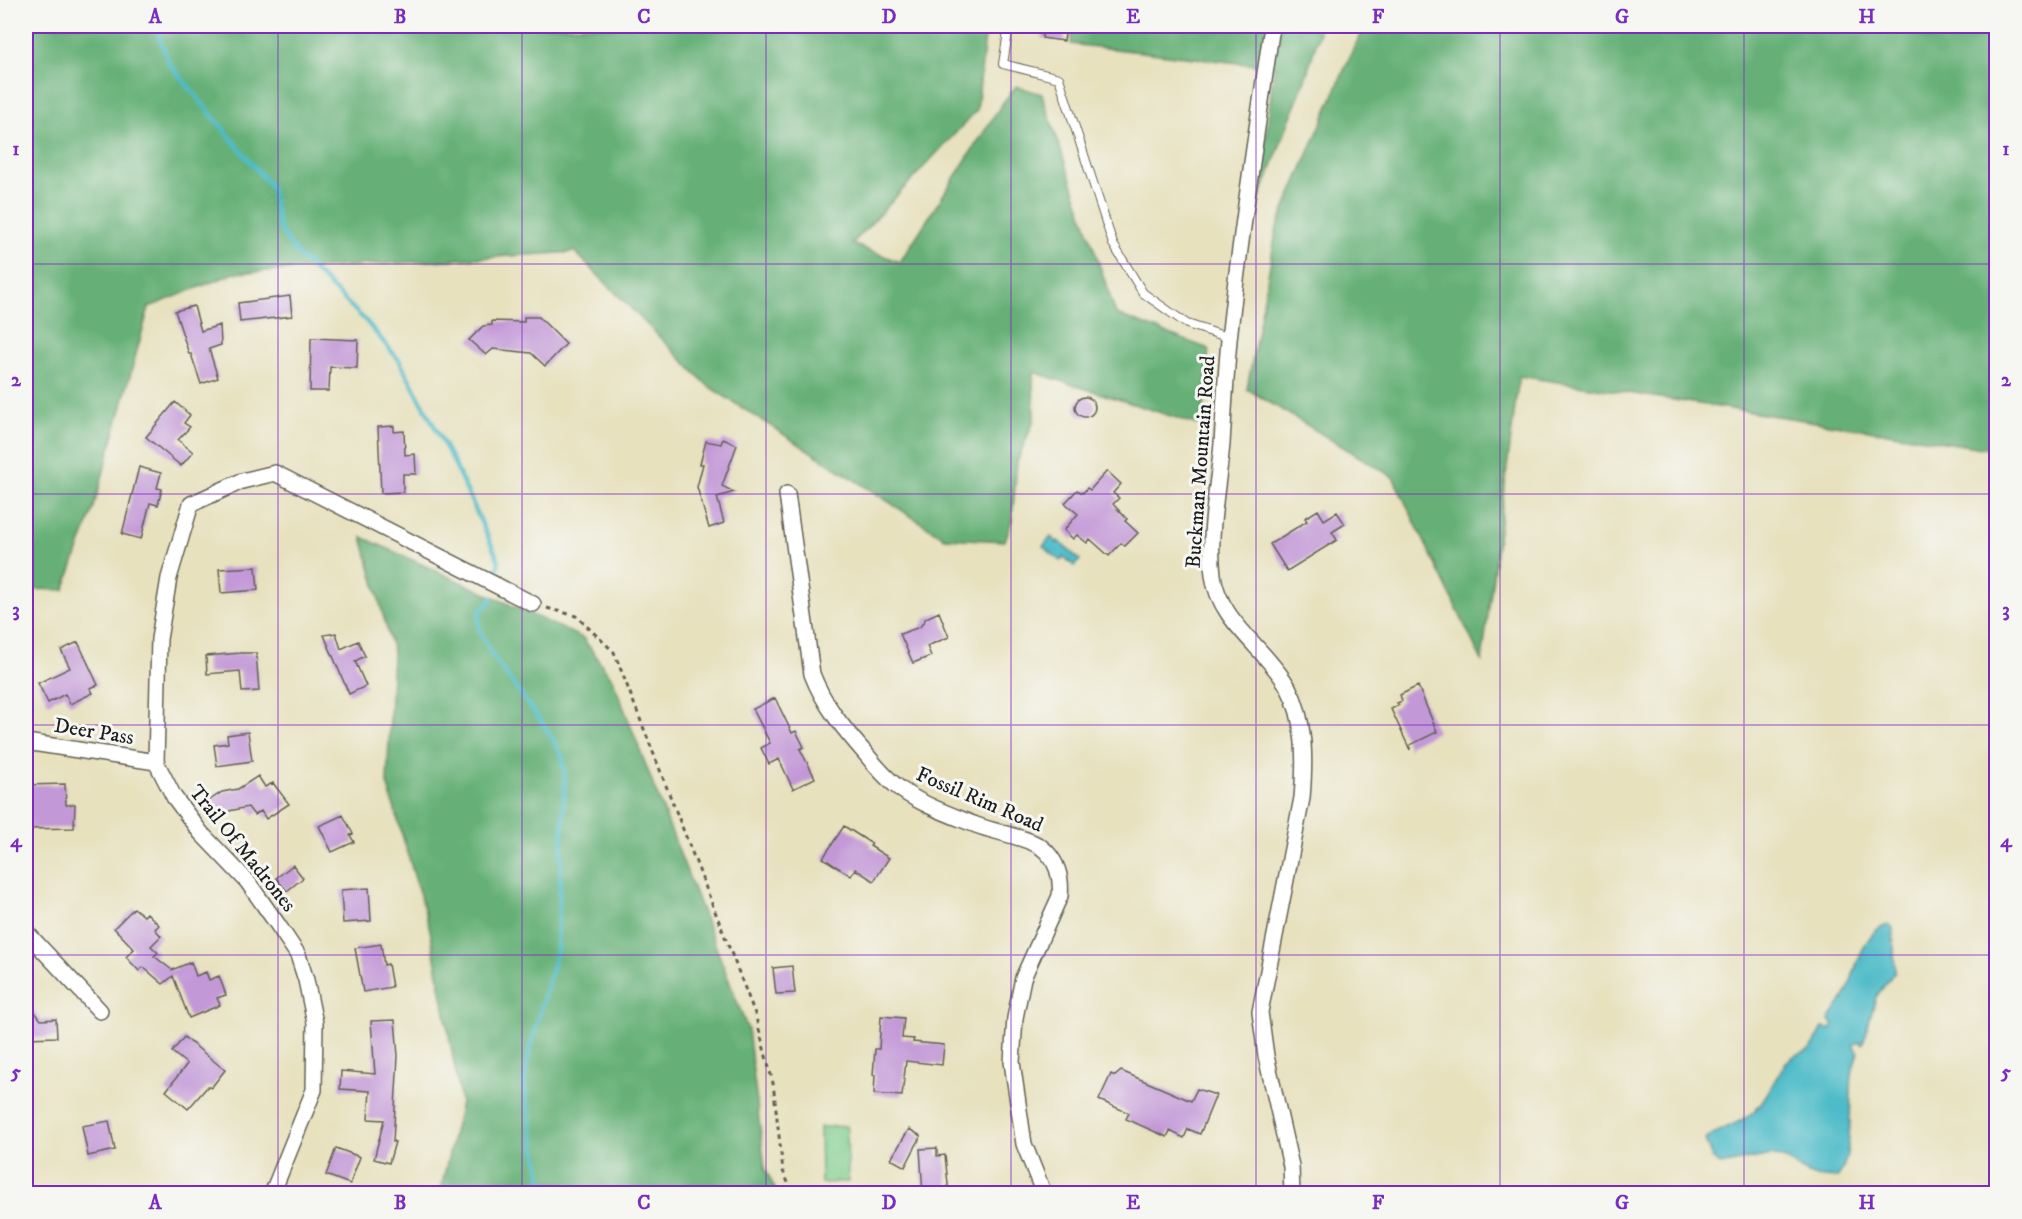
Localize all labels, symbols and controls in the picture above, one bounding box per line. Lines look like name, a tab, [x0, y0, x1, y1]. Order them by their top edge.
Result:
text: A	[148, 5, 163, 30]
text: B	[394, 5, 406, 30]
text: C	[637, 5, 651, 30]
text: D	[882, 5, 897, 30]
text: E	[1126, 5, 1140, 30]
text: F	[1372, 5, 1385, 30]
text: G	[1615, 5, 1629, 30]
text: H	[1859, 5, 1876, 30]
text: 1	[12, 137, 20, 162]
text: 1	[2002, 137, 2010, 162]
street label: Buckman Mountain Road	[1181, 354, 1221, 569]
text: 2	[11, 368, 22, 393]
text: 2	[2001, 368, 2012, 393]
text: 3	[12, 598, 20, 623]
text: 3	[2002, 598, 2010, 623]
street label: Deer Pass	[52, 713, 136, 751]
street label: Fossil Rim Road	[912, 761, 1048, 839]
street label: Trail Of Madrones	[183, 780, 301, 917]
text: 4	[10, 829, 23, 854]
text: 4	[2000, 829, 2013, 854]
text: 5	[10, 1060, 21, 1085]
text: 5	[2000, 1060, 2011, 1085]
text: A	[148, 1191, 163, 1216]
text: B	[394, 1191, 406, 1216]
text: C	[637, 1191, 651, 1216]
text: D	[882, 1191, 897, 1216]
text: E	[1126, 1191, 1140, 1216]
text: F	[1372, 1191, 1385, 1216]
text: G	[1615, 1191, 1629, 1216]
text: H	[1859, 1191, 1876, 1216]

